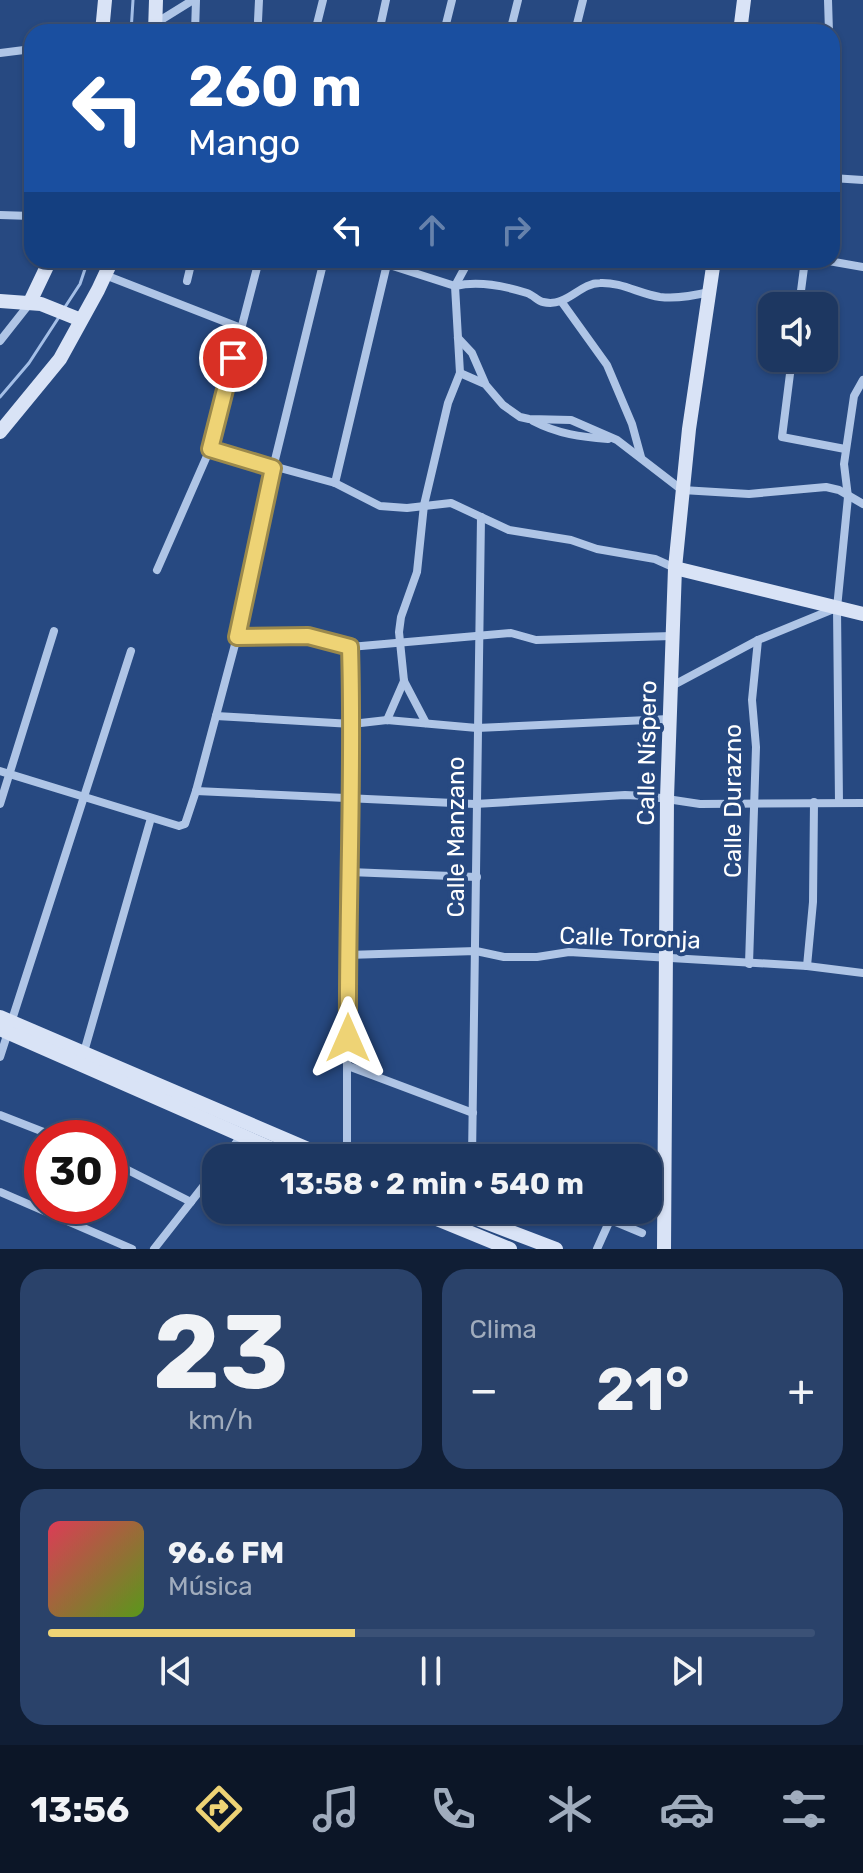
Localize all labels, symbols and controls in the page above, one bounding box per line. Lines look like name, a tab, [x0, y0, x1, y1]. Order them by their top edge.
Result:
text: 260 m	[188, 54, 362, 120]
icon: left	[56, 56, 160, 160]
text: Mango	[188, 121, 300, 164]
icon: left	[326, 208, 370, 252]
icon: ahead	[410, 208, 454, 252]
icon: right	[494, 208, 538, 252]
map controls	[758, 292, 838, 372]
button: sound	[758, 292, 838, 372]
pin	[199, 324, 267, 392]
icon: arrive	[211, 336, 255, 380]
street label: Calle Níspero	[632, 680, 662, 826]
street label: Calle Durazno	[719, 724, 747, 878]
street label: Calle Manzano	[442, 757, 470, 917]
street label: Calle Toronja	[559, 922, 701, 954]
position arrow	[306, 996, 390, 1080]
speed limit sign: 30	[24, 1120, 128, 1224]
text: 13:58 · 2 min · 540 m	[280, 1166, 584, 1202]
text: 23	[153, 1291, 289, 1414]
text: Clima	[470, 1314, 537, 1345]
text: 21°	[596, 1354, 690, 1425]
text: −	[470, 1364, 498, 1416]
text: +	[788, 1364, 815, 1416]
text: km/h	[188, 1405, 253, 1436]
text: 96.6 FM	[168, 1535, 284, 1571]
text: Música	[168, 1571, 253, 1602]
icon: previous	[154, 1649, 198, 1693]
icon: pause	[409, 1649, 453, 1693]
icon: next	[665, 1649, 709, 1693]
icon: directions	[191, 1781, 247, 1837]
icon: music	[308, 1781, 364, 1837]
icon: phone	[425, 1781, 481, 1837]
icon: climate	[542, 1781, 598, 1837]
icon: car	[659, 1781, 715, 1837]
icon: filters	[776, 1781, 832, 1837]
text: 13:56	[31, 1788, 129, 1831]

